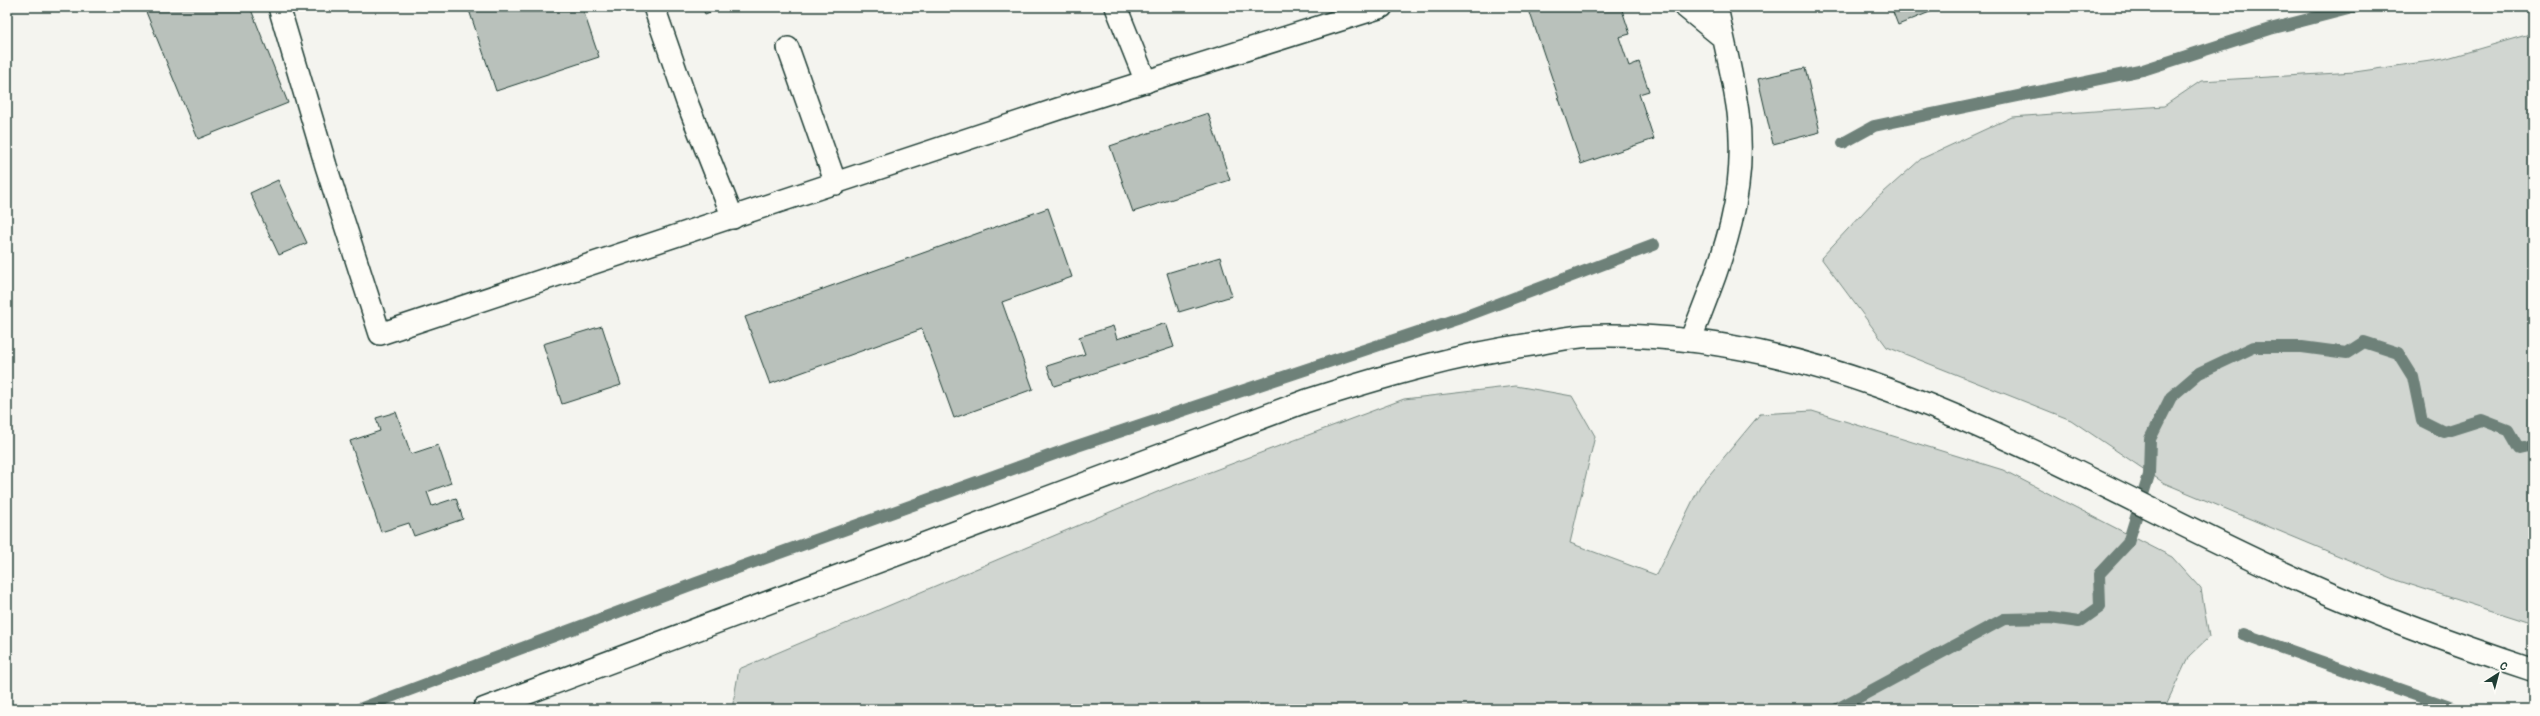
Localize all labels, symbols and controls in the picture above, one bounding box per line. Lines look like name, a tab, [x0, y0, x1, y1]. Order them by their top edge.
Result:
north arrow	[2478, 654, 2518, 694]
text: С	[2497, 659, 2510, 674]

